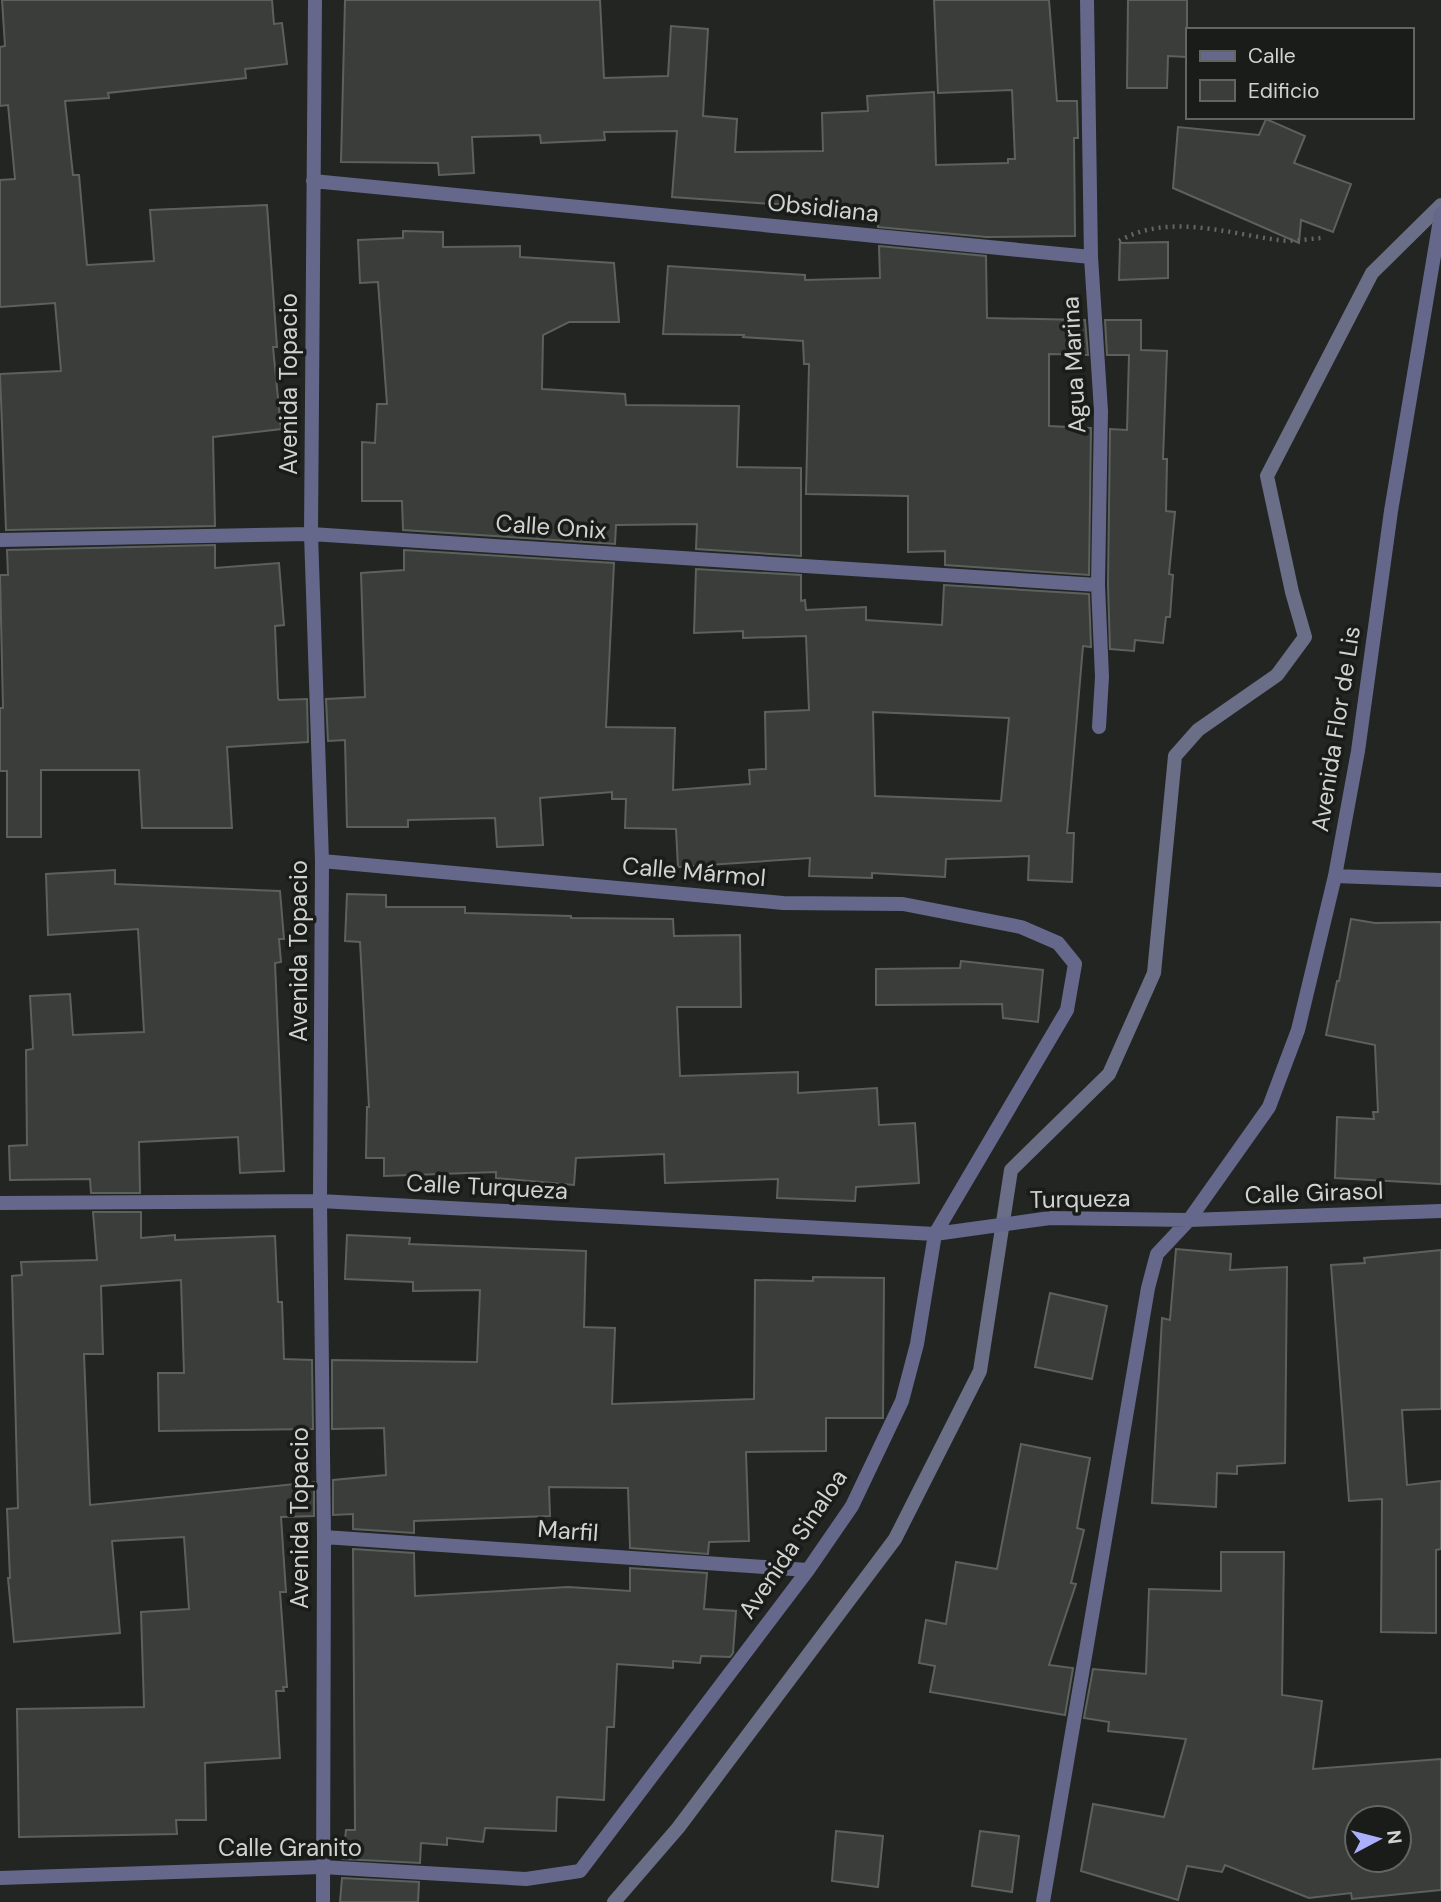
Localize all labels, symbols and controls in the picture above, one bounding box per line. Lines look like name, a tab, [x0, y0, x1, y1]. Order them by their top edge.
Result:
legend	[1186, 28, 1413, 119]
text: Calle	[1248, 42, 1296, 70]
text: Edificio	[1248, 77, 1319, 105]
street label: Obsidiana	[766, 186, 880, 229]
street label: Avenida Topacio	[273, 293, 304, 475]
street label: Agua Marina	[1054, 296, 1093, 434]
street label: Calle Onix	[495, 507, 608, 546]
street label: Avenida Flor de Lis	[1304, 624, 1367, 834]
street label: Calle Mármol	[621, 850, 767, 893]
street label: Avenida Topacio	[283, 860, 314, 1042]
street label: Calle Turqueza	[405, 1167, 569, 1206]
street label: Calle Girasol	[1244, 1175, 1384, 1210]
street label: Turqueza	[1029, 1182, 1131, 1215]
street label: Avenida Topacio	[284, 1427, 315, 1609]
street label: Avenida Sinaloa	[731, 1463, 854, 1624]
street label: Marfil	[537, 1513, 600, 1548]
north arrow	[1343, 1804, 1413, 1874]
text: N	[1381, 1829, 1408, 1845]
street label: Calle Granito	[218, 1832, 362, 1863]

